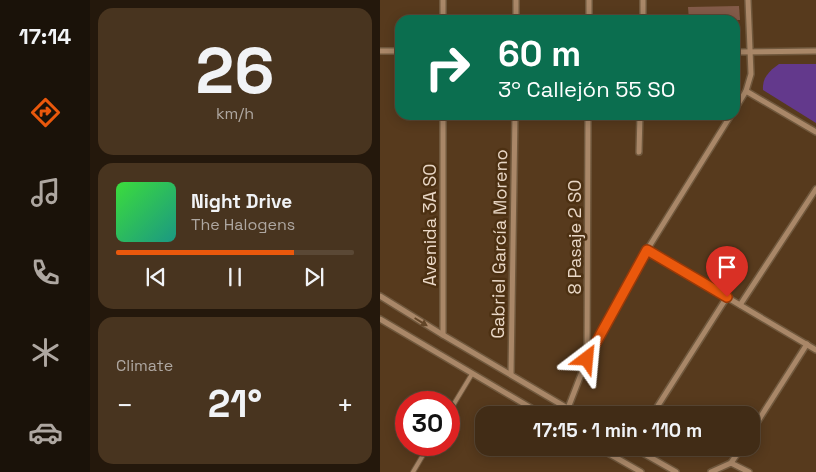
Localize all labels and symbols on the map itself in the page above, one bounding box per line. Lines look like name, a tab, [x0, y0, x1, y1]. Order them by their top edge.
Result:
street label: Gabriel García Moreno	[486, 149, 512, 339]
street label: Avenida 3A SO	[418, 164, 441, 286]
street label: 8 Pasaje 2 SO	[563, 180, 586, 294]
pin	[706, 246, 748, 297]
one-way arrow	[415, 317, 428, 326]
position arrow	[560, 332, 612, 384]
speed limit sign: 30	[395, 391, 460, 456]

